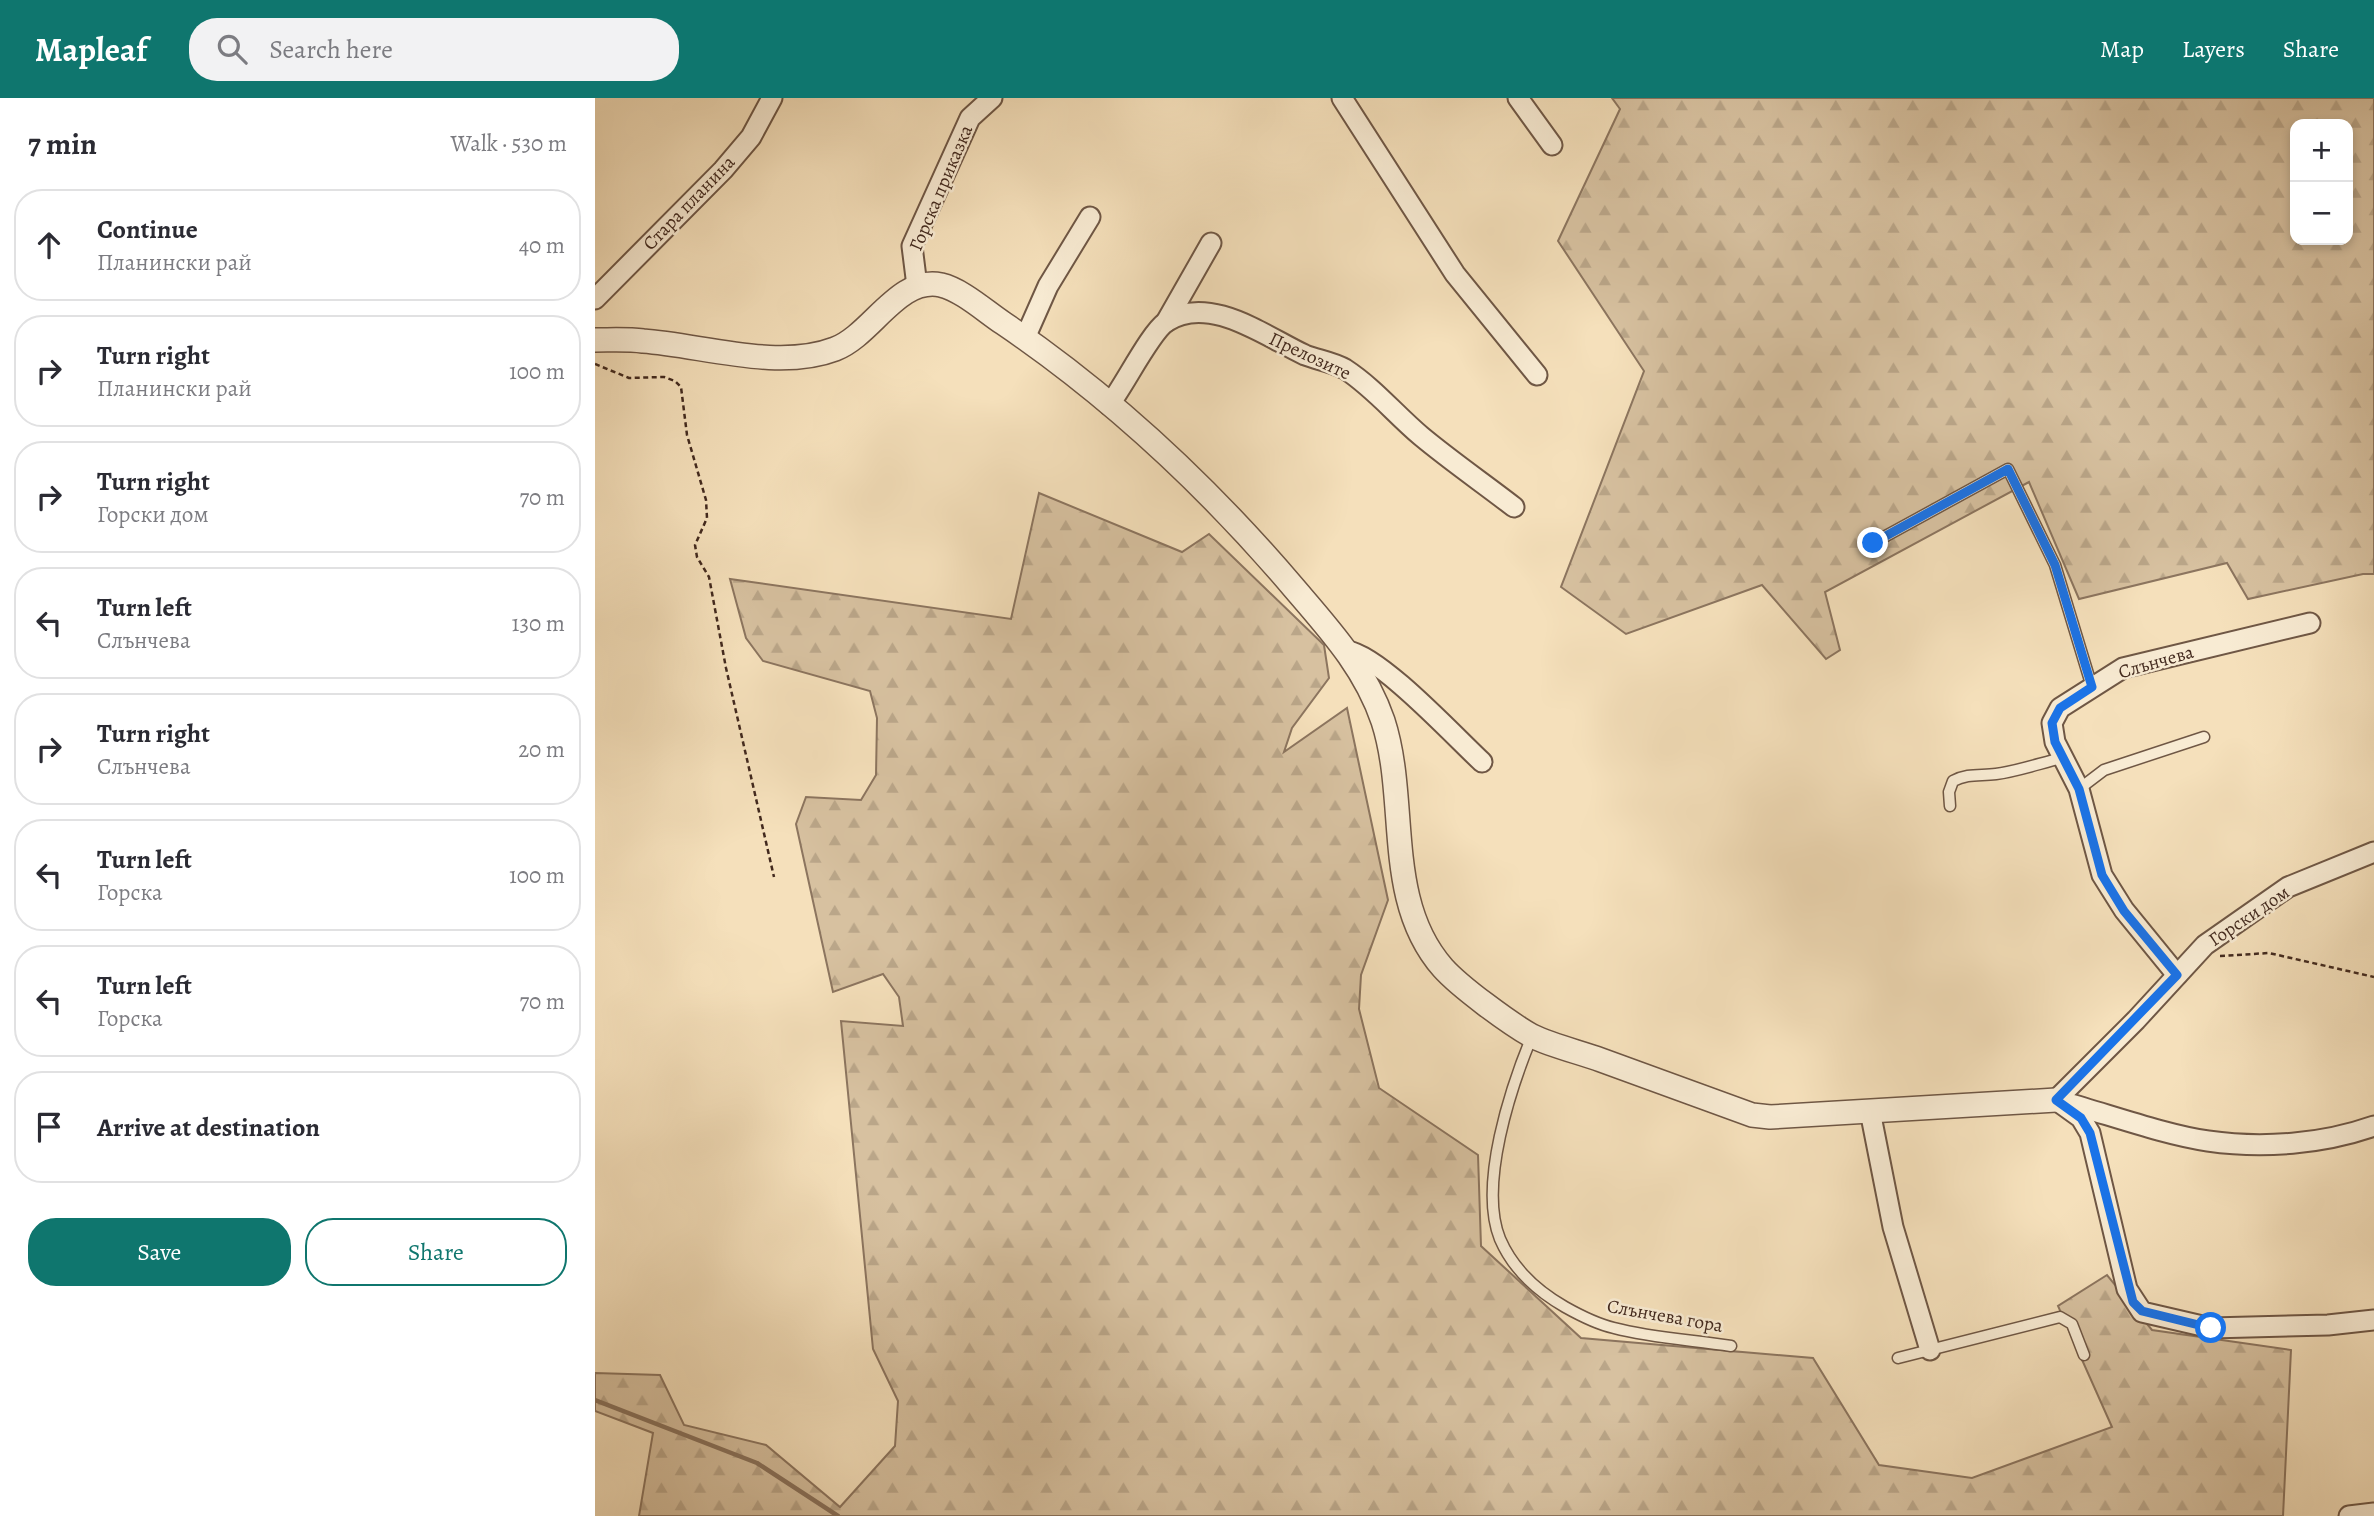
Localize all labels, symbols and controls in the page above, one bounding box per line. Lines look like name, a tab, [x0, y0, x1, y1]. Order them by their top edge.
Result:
search box	[189, 18, 679, 81]
text: Mapleaf	[35, 27, 147, 72]
icon: search	[213, 30, 251, 68]
text: Search here	[269, 32, 393, 67]
text: Map	[2100, 33, 2144, 65]
text: Layers	[2182, 33, 2245, 65]
text: Share	[2283, 33, 2339, 65]
map controls	[2290, 119, 2353, 245]
button: +	[2290, 119, 2353, 182]
street label: Горска приказка	[903, 121, 979, 255]
text: 7 min	[28, 124, 97, 164]
text: Walk · 530 m	[451, 128, 567, 159]
street label: Стара планина	[637, 150, 741, 256]
button: −	[2290, 182, 2353, 245]
text: Continue	[97, 212, 198, 247]
icon: ahead	[30, 226, 68, 264]
text: 40 m	[519, 230, 565, 261]
text: Планински рай	[97, 247, 252, 278]
street label: Прелозите	[1265, 326, 1355, 386]
text: Turn right	[97, 338, 210, 373]
icon: right	[30, 352, 68, 390]
text: 100 m	[509, 356, 565, 387]
text: Планински рай	[97, 373, 252, 404]
text: Turn right	[97, 464, 210, 499]
icon: right	[30, 478, 68, 516]
text: 70 m	[519, 482, 565, 513]
text: Горски дом	[97, 499, 209, 530]
route end	[1857, 527, 1888, 558]
text: Turn left	[97, 590, 192, 625]
icon: left	[30, 604, 68, 642]
text: 130 m	[512, 608, 565, 639]
text: Слънчева	[97, 625, 191, 656]
street label: Слънчева	[2115, 639, 2197, 685]
text: Turn right	[97, 716, 210, 751]
icon: right	[30, 730, 68, 768]
text: 20 m	[518, 734, 565, 765]
text: Слънчева	[97, 751, 191, 782]
text: Turn left	[97, 842, 192, 877]
icon: left	[30, 856, 68, 894]
text: 100 m	[509, 860, 565, 891]
text: Горска	[97, 877, 163, 908]
street label: Горски дом	[2203, 879, 2295, 953]
text: Turn left	[97, 968, 192, 1003]
icon: left	[30, 982, 68, 1020]
text: 70 m	[519, 986, 565, 1017]
text: Горска	[97, 1003, 163, 1034]
icon: arrive	[30, 1108, 68, 1146]
text: Arrive at destination	[97, 1110, 320, 1145]
button: Save	[28, 1218, 291, 1286]
button: Share	[305, 1218, 567, 1286]
street label: Слънчева гора	[1605, 1293, 1725, 1339]
route start	[2195, 1312, 2226, 1343]

